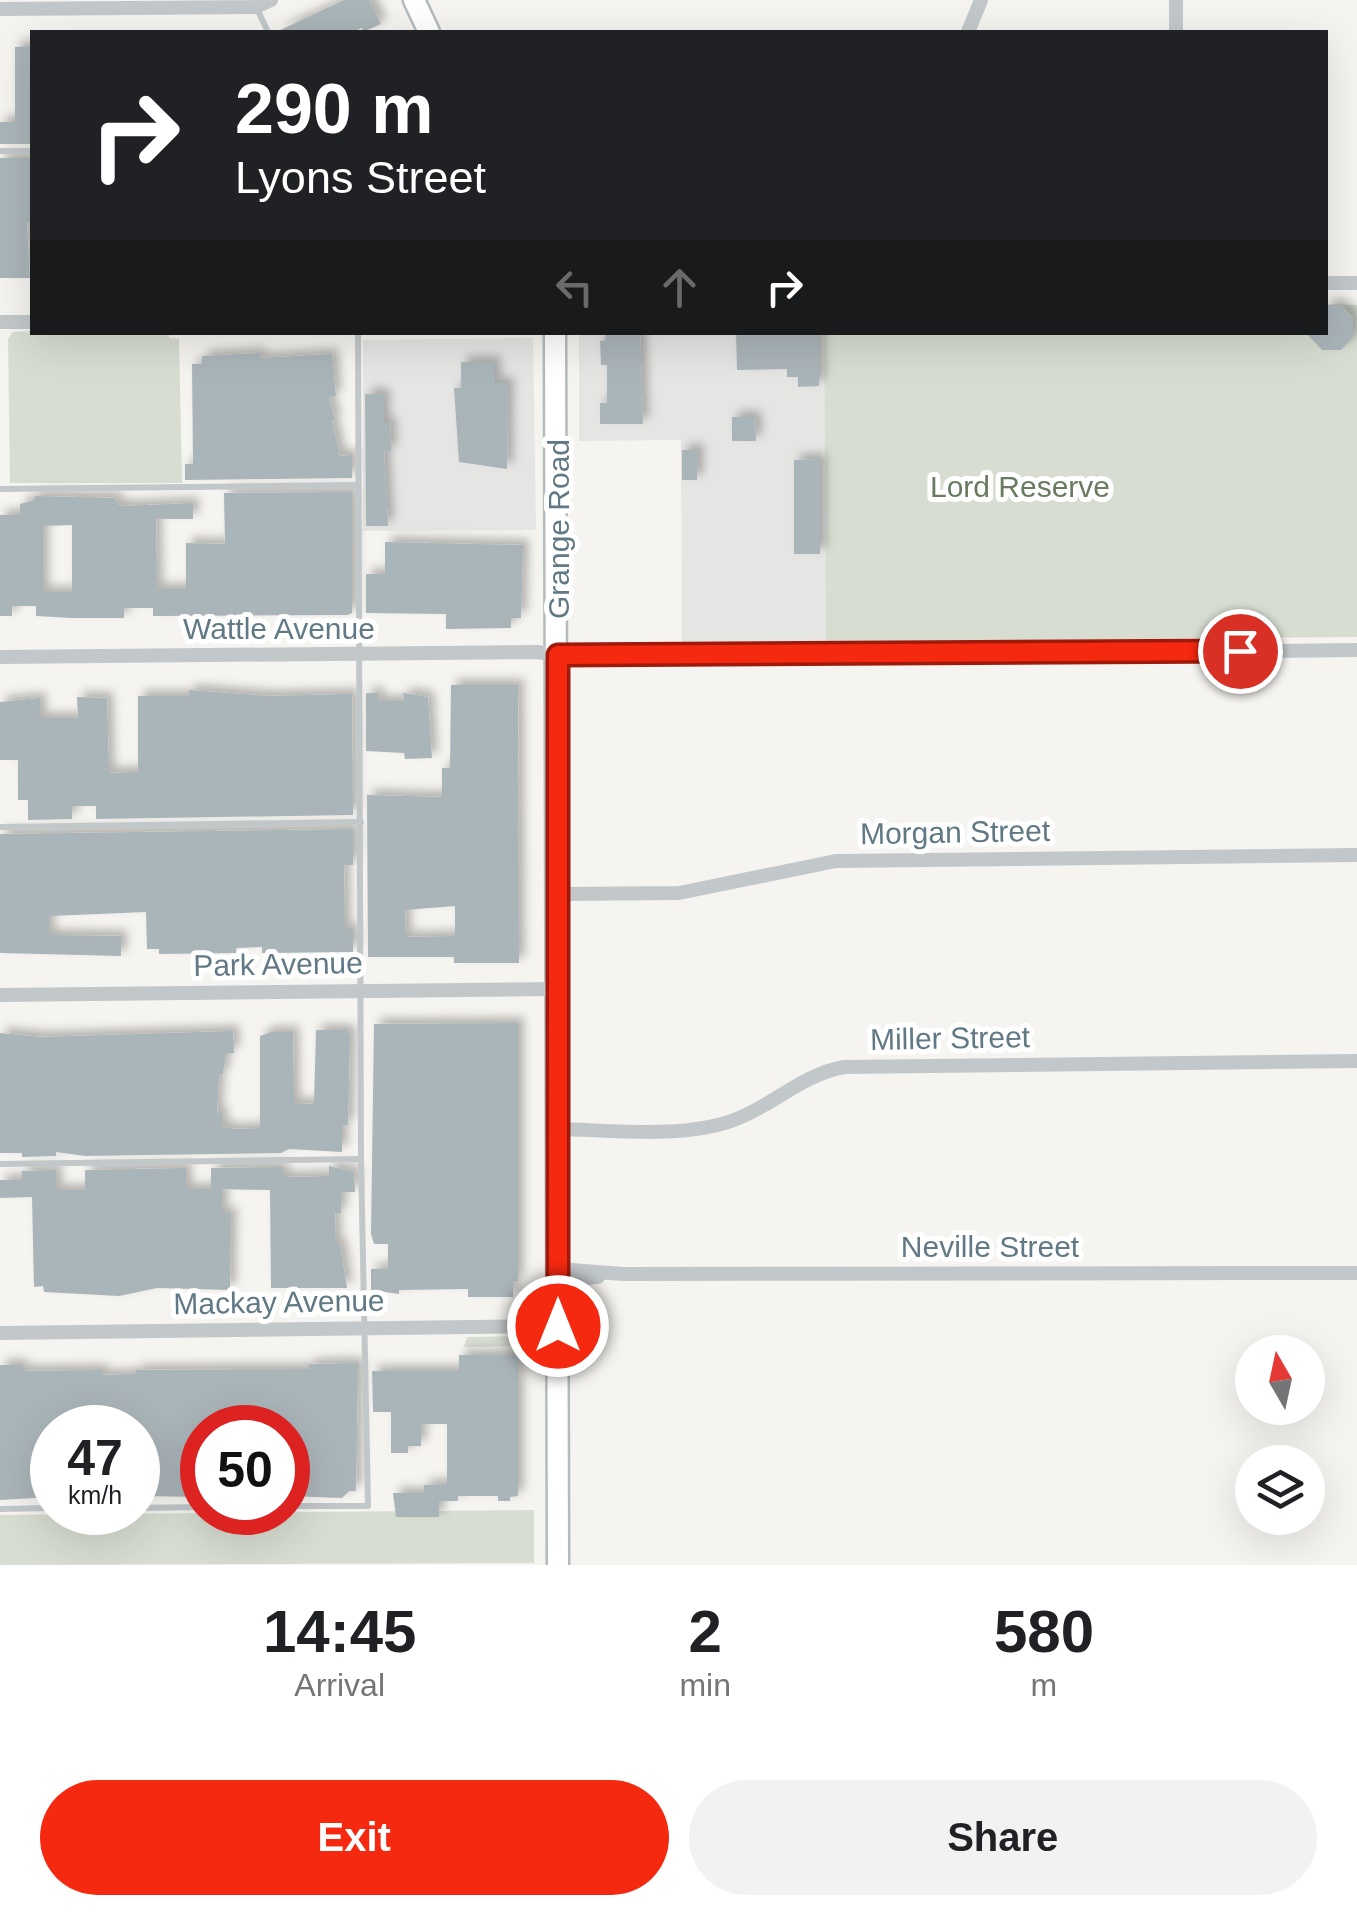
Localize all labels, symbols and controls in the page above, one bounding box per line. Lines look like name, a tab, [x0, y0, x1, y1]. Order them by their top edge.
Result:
icon: right	[70, 70, 200, 200]
text: 290 m	[235, 70, 433, 148]
text: Lyons Street	[235, 152, 486, 203]
icon: left	[547, 260, 602, 315]
icon: ahead	[652, 260, 707, 315]
icon: right	[757, 260, 812, 315]
street label: Grange Road	[542, 439, 575, 619]
park label: Lord Reserve	[930, 470, 1110, 503]
pin	[1198, 609, 1283, 694]
street label: Wattle Avenue	[183, 612, 375, 645]
icon: arrive	[1213, 624, 1268, 679]
street label: Morgan Street	[860, 814, 1051, 850]
street label: Park Avenue	[193, 946, 363, 982]
street label: Miller Street	[870, 1020, 1031, 1056]
street label: Neville Street	[901, 1230, 1080, 1263]
position arrow	[506, 1274, 610, 1378]
street label: Mackay Avenue	[173, 1284, 385, 1320]
north arrow	[1235, 1335, 1325, 1425]
map controls	[1235, 1335, 1325, 1535]
speed limit sign: 50	[180, 1405, 310, 1535]
text: 47	[67, 1430, 123, 1486]
button: layers	[1235, 1445, 1325, 1535]
text: km/h	[68, 1481, 122, 1509]
text: 14:45	[263, 1598, 416, 1665]
text: 2	[688, 1598, 722, 1665]
text: 580	[994, 1598, 1094, 1665]
text: Arrival	[294, 1667, 385, 1703]
text: min	[679, 1667, 731, 1703]
text: m	[1031, 1667, 1057, 1703]
button: Exit	[40, 1780, 669, 1895]
button: Share	[689, 1780, 1317, 1895]

